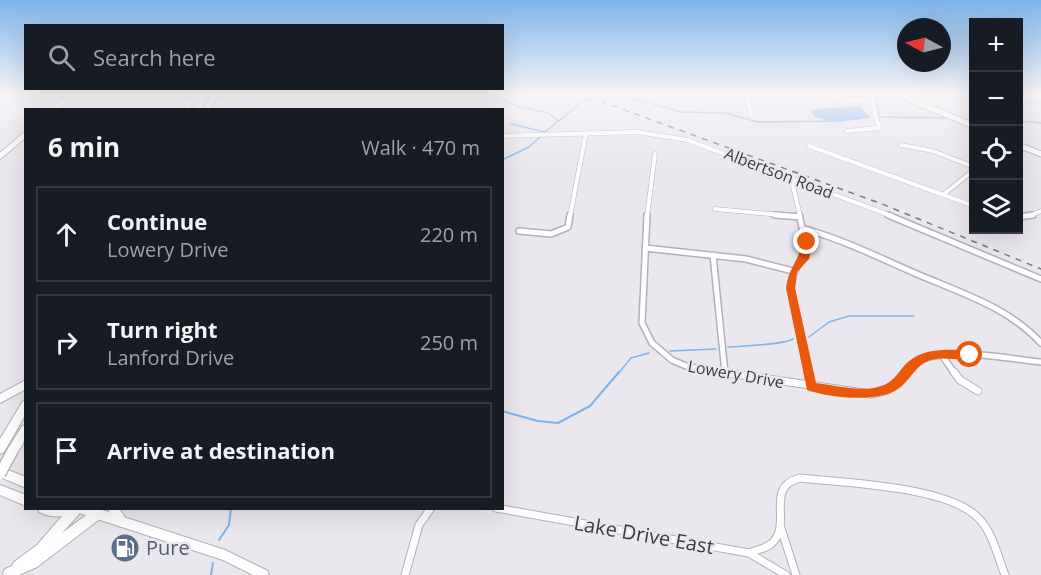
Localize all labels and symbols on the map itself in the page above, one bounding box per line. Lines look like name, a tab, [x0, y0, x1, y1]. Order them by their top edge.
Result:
north arrow	[897, 18, 951, 72]
street label: Albertson Road	[722, 142, 836, 204]
route end	[793, 228, 819, 254]
route start	[956, 341, 982, 367]
street label: Lowery Drive	[686, 355, 786, 393]
street label: Lake Drive East	[572, 509, 716, 560]
fuel station icon: Pure	[109, 532, 141, 564]
place label: Pure	[146, 534, 190, 561]

